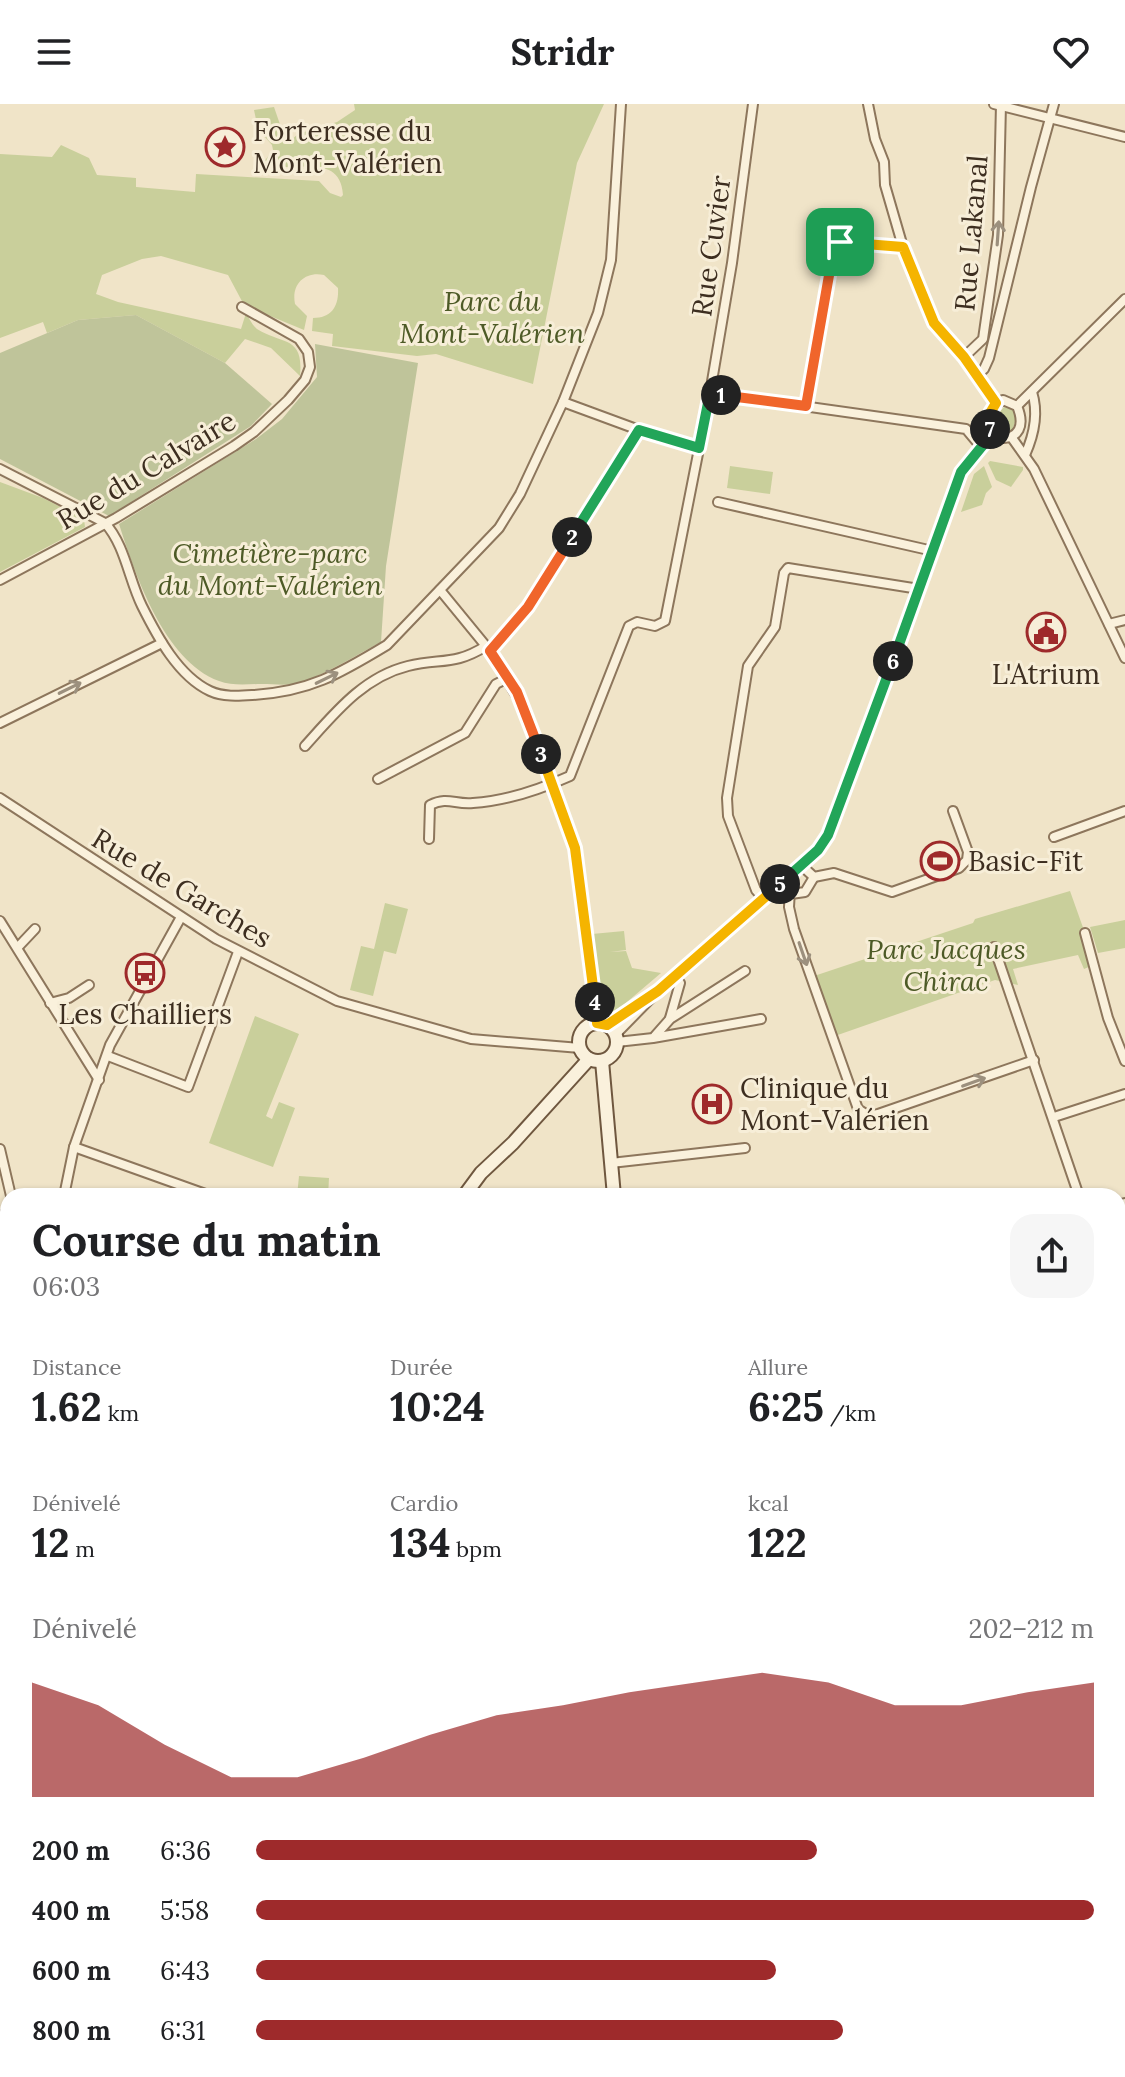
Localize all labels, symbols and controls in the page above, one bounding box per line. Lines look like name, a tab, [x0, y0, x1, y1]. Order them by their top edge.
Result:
text: Stridr	[511, 29, 614, 75]
icon: menu	[32, 30, 76, 74]
icon: heart	[1049, 30, 1093, 74]
place label: Forteresse du Mont-Valérien	[253, 113, 442, 181]
place icon: Forteresse du Mont-Valérien	[204, 126, 246, 168]
street label: Rue Lakanal	[946, 153, 996, 313]
street label: Rue Cuvier	[683, 173, 739, 319]
pin	[806, 208, 874, 276]
icon: arrive	[818, 220, 862, 264]
one-way arrow	[991, 220, 1006, 247]
park label: Parc du Mont-Valérien	[399, 283, 585, 351]
pin: 1	[701, 375, 741, 415]
text: 1	[717, 381, 725, 409]
street label: Rue du Calvaire	[50, 402, 242, 538]
pin: 7	[970, 409, 1010, 449]
text: 7	[985, 415, 995, 443]
pin: 2	[552, 517, 592, 557]
text: 2	[566, 523, 578, 551]
park label: Cimetière-parc du Mont-Valérien	[158, 535, 382, 603]
public building icon: L'Atrium	[1025, 611, 1067, 653]
pin: 6	[873, 641, 913, 681]
text: 6	[887, 647, 899, 675]
place label: L'Atrium	[992, 656, 1100, 692]
one-way arrow	[315, 670, 339, 685]
one-way arrow	[57, 680, 81, 695]
pin: 3	[521, 734, 561, 774]
text: 3	[535, 740, 547, 768]
street label: Rue de Garches	[85, 820, 279, 956]
sports icon: Basic-Fit	[919, 840, 961, 882]
place label: Basic-Fit	[968, 843, 1083, 879]
pin: 5	[760, 864, 800, 904]
text: 5	[774, 870, 786, 898]
park label: Parc Jacques Chirac	[866, 931, 1026, 999]
one-way arrow	[796, 941, 811, 966]
bus stop icon: Les Chailliers	[124, 952, 166, 994]
pin: 4	[575, 982, 615, 1022]
text: 4	[589, 988, 601, 1016]
place label: Les Chailliers	[58, 996, 232, 1032]
place label: Clinique du Mont-Valérien	[740, 1070, 929, 1138]
one-way arrow	[961, 1074, 985, 1088]
hospital icon: Clinique du Mont-Valérien	[691, 1083, 733, 1125]
text: Course du matin	[32, 1212, 381, 1268]
button: share	[1010, 1214, 1094, 1298]
text: 06:03	[32, 1270, 100, 1303]
text: Distance	[32, 1353, 122, 1381]
text: Durée	[390, 1353, 453, 1381]
text: Allure	[748, 1353, 808, 1381]
text: 1.62	[32, 1381, 102, 1432]
text: 10:24	[390, 1381, 485, 1432]
text: 6:25	[748, 1381, 824, 1432]
text: km	[102, 1399, 139, 1427]
text: /km	[824, 1399, 876, 1427]
text: Dénivelé	[32, 1489, 121, 1517]
text: Cardio	[390, 1489, 458, 1517]
text: kcal	[748, 1489, 789, 1517]
text: 12	[32, 1517, 70, 1568]
text: 134	[390, 1517, 451, 1568]
text: 122	[748, 1517, 807, 1568]
text: m	[70, 1535, 95, 1563]
text: bpm	[451, 1535, 502, 1563]
text: Dénivelé	[32, 1612, 137, 1645]
text: 202–212 m	[969, 1612, 1094, 1645]
text: 200 m	[32, 1834, 110, 1867]
text: 6:36	[160, 1834, 211, 1867]
text: 400 m	[32, 1894, 110, 1927]
text: 5:58	[160, 1894, 209, 1927]
text: 600 m	[32, 1954, 111, 1987]
text: 6:43	[160, 1954, 210, 1987]
text: 800 m	[32, 2014, 111, 2047]
text: 6:31	[160, 2014, 205, 2047]

